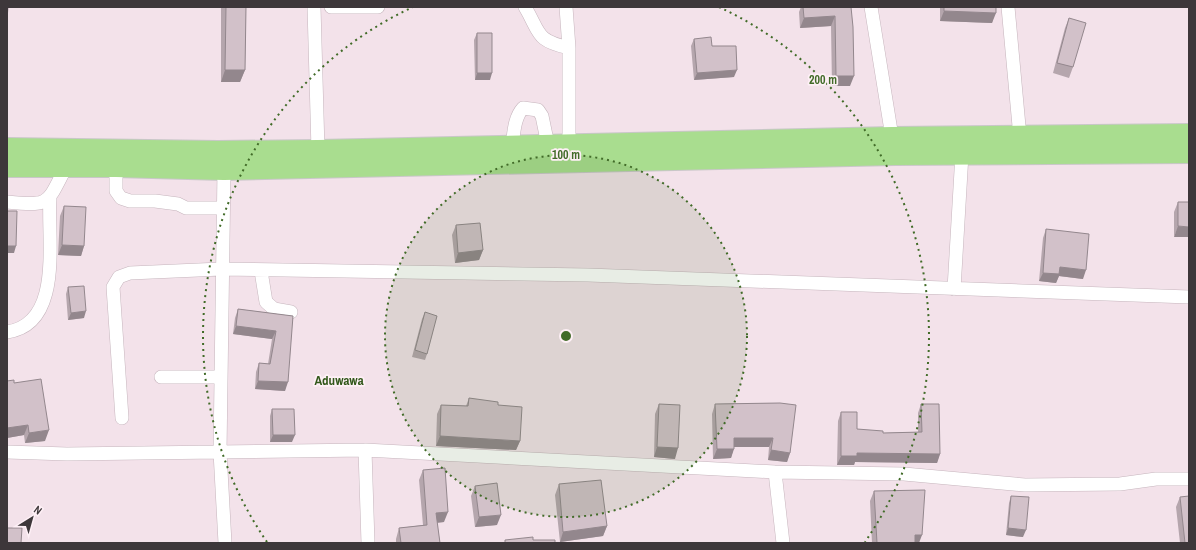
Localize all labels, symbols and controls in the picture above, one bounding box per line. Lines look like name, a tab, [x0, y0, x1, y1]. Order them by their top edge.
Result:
text: 200 m	[809, 72, 837, 88]
text: 100 m	[552, 147, 580, 163]
centre of rings	[559, 329, 573, 343]
district label: Aduwawa	[314, 372, 364, 389]
north arrow	[12, 498, 52, 538]
text: N	[31, 502, 45, 518]

